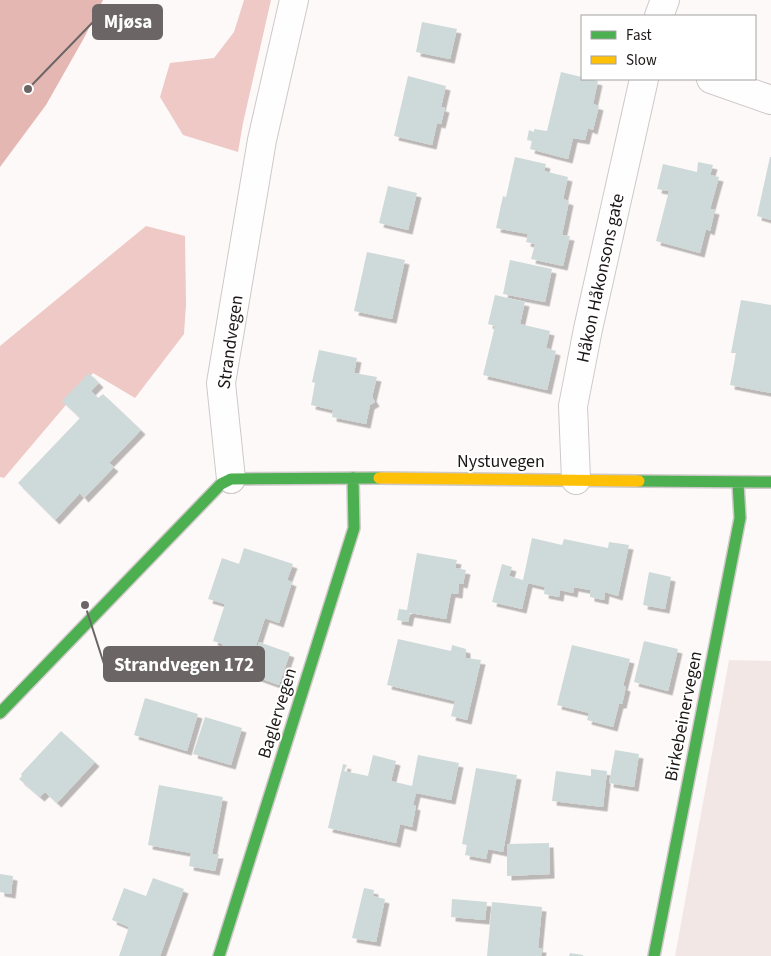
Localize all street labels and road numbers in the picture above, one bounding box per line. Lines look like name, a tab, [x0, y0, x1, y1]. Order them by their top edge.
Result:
street label: Håkon Håkonsons gate	[570, 191, 631, 365]
street label: Strandvegen	[212, 293, 249, 391]
street label: Nystuvegen	[457, 449, 545, 474]
street label: Birkebeinervegen	[659, 649, 708, 783]
street label: Baglervegen	[252, 665, 303, 762]

